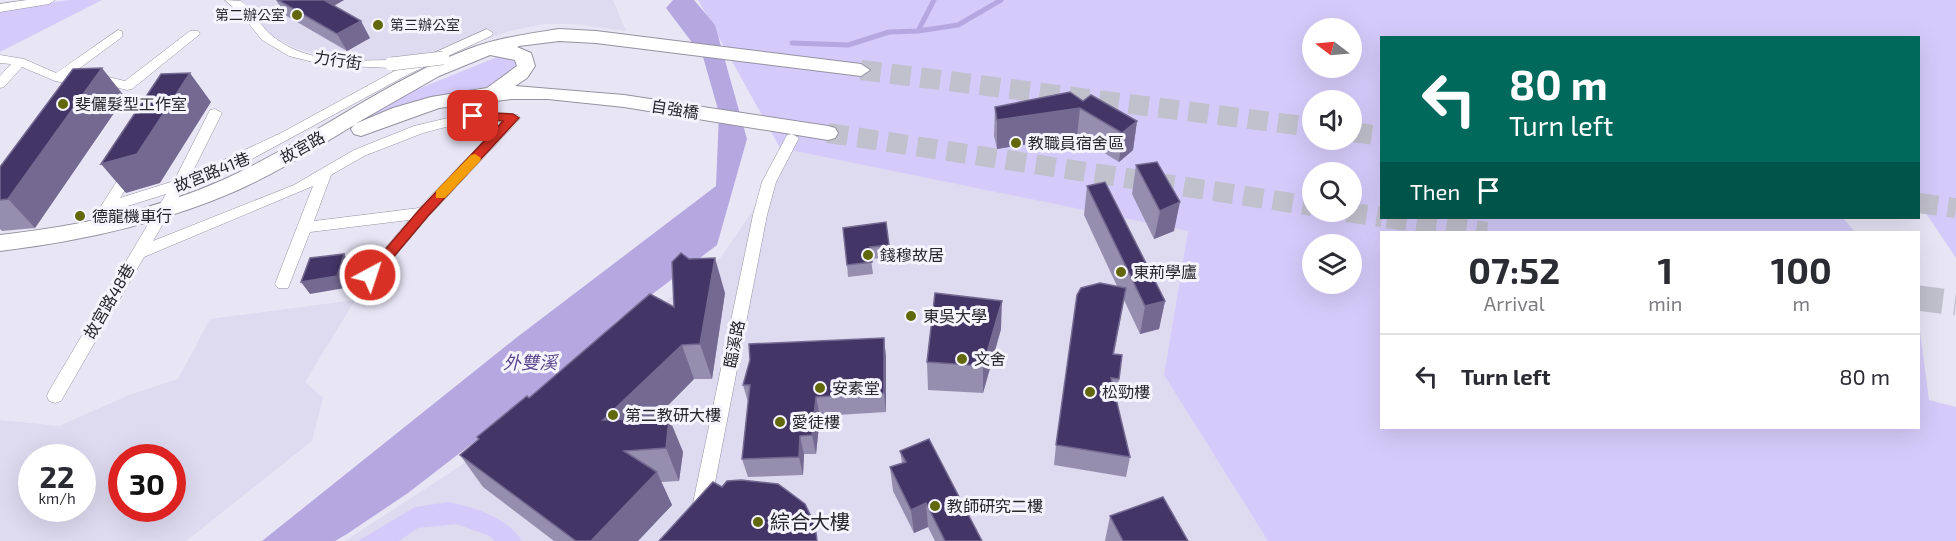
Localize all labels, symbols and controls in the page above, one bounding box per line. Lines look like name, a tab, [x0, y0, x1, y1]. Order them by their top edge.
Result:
place label: 第二辦公室	[215, 6, 285, 23]
marker: 第二辦公室	[290, 8, 304, 22]
place label: 第三辦公室	[390, 16, 460, 33]
marker: 第三辦公室	[371, 18, 385, 32]
north arrow	[1302, 18, 1362, 78]
map controls	[1302, 18, 1362, 294]
street label: 力行街	[313, 47, 363, 72]
text: 80 m	[1509, 58, 1608, 108]
icon: left	[1410, 60, 1488, 138]
pin	[447, 90, 498, 141]
button: sound	[1302, 90, 1362, 150]
place label: 斐儷髮型工作室	[75, 94, 187, 113]
street label: 自強橋	[650, 95, 700, 122]
marker: 斐儷髮型工作室	[56, 97, 70, 111]
icon: arrive	[456, 99, 489, 132]
text: Turn left	[1509, 109, 1613, 141]
street label: 故宮路	[276, 127, 327, 167]
place label: 教職員宿舍區	[1028, 133, 1124, 152]
marker: 教職員宿舍區	[1009, 136, 1023, 150]
street label: 故宮路41巷	[171, 148, 253, 195]
button: search	[1302, 162, 1362, 222]
icon: arrive	[1472, 174, 1505, 207]
text: Then	[1410, 178, 1460, 204]
place label: 德龍機車行	[92, 206, 172, 225]
marker: 德龍機車行	[73, 209, 87, 223]
button: layers	[1302, 234, 1362, 294]
position arrow	[338, 243, 402, 307]
place label: 錢穆故居	[880, 245, 944, 264]
marker: 錢穆故居	[861, 248, 875, 262]
text: 07:52	[1468, 248, 1560, 291]
text: 1	[1658, 248, 1673, 291]
text: 100	[1771, 248, 1832, 291]
street label: 故宮路48巷	[79, 260, 138, 342]
place label: 東荊學廬	[1133, 262, 1197, 281]
marker: 東荊學廬	[1114, 265, 1128, 279]
text: Arrival	[1484, 291, 1545, 315]
text: min	[1648, 291, 1682, 315]
text: m	[1792, 291, 1810, 315]
place label: 東吳大學	[923, 306, 987, 325]
marker: 東吳大學	[904, 309, 918, 323]
street label: 臨溪路	[720, 319, 747, 369]
place label: 文舍	[974, 349, 1006, 368]
water label: 外雙溪	[503, 351, 560, 373]
marker: 文舍	[955, 352, 969, 366]
icon: left	[1410, 360, 1443, 393]
text: Turn left	[1461, 363, 1550, 389]
text: 80 m	[1839, 363, 1890, 389]
place label: 安素堂	[832, 378, 880, 397]
marker: 安素堂	[813, 381, 827, 395]
place label: 松勁樓	[1102, 382, 1150, 401]
marker: 松勁樓	[1083, 385, 1097, 399]
place label: 第二教研大樓	[625, 405, 721, 424]
marker: 第二教研大樓	[606, 408, 620, 422]
place label: 愛徒樓	[792, 412, 840, 431]
marker: 愛徒樓	[773, 415, 787, 429]
speed limit sign: 30	[108, 444, 186, 522]
text: 22	[40, 458, 74, 494]
text: km/h	[38, 489, 76, 507]
place label: 教師研究二樓	[947, 496, 1043, 515]
marker: 教師研究二樓	[928, 499, 942, 513]
place label: 綜合大樓	[770, 509, 850, 533]
marker: 綜合大樓	[751, 515, 765, 529]

